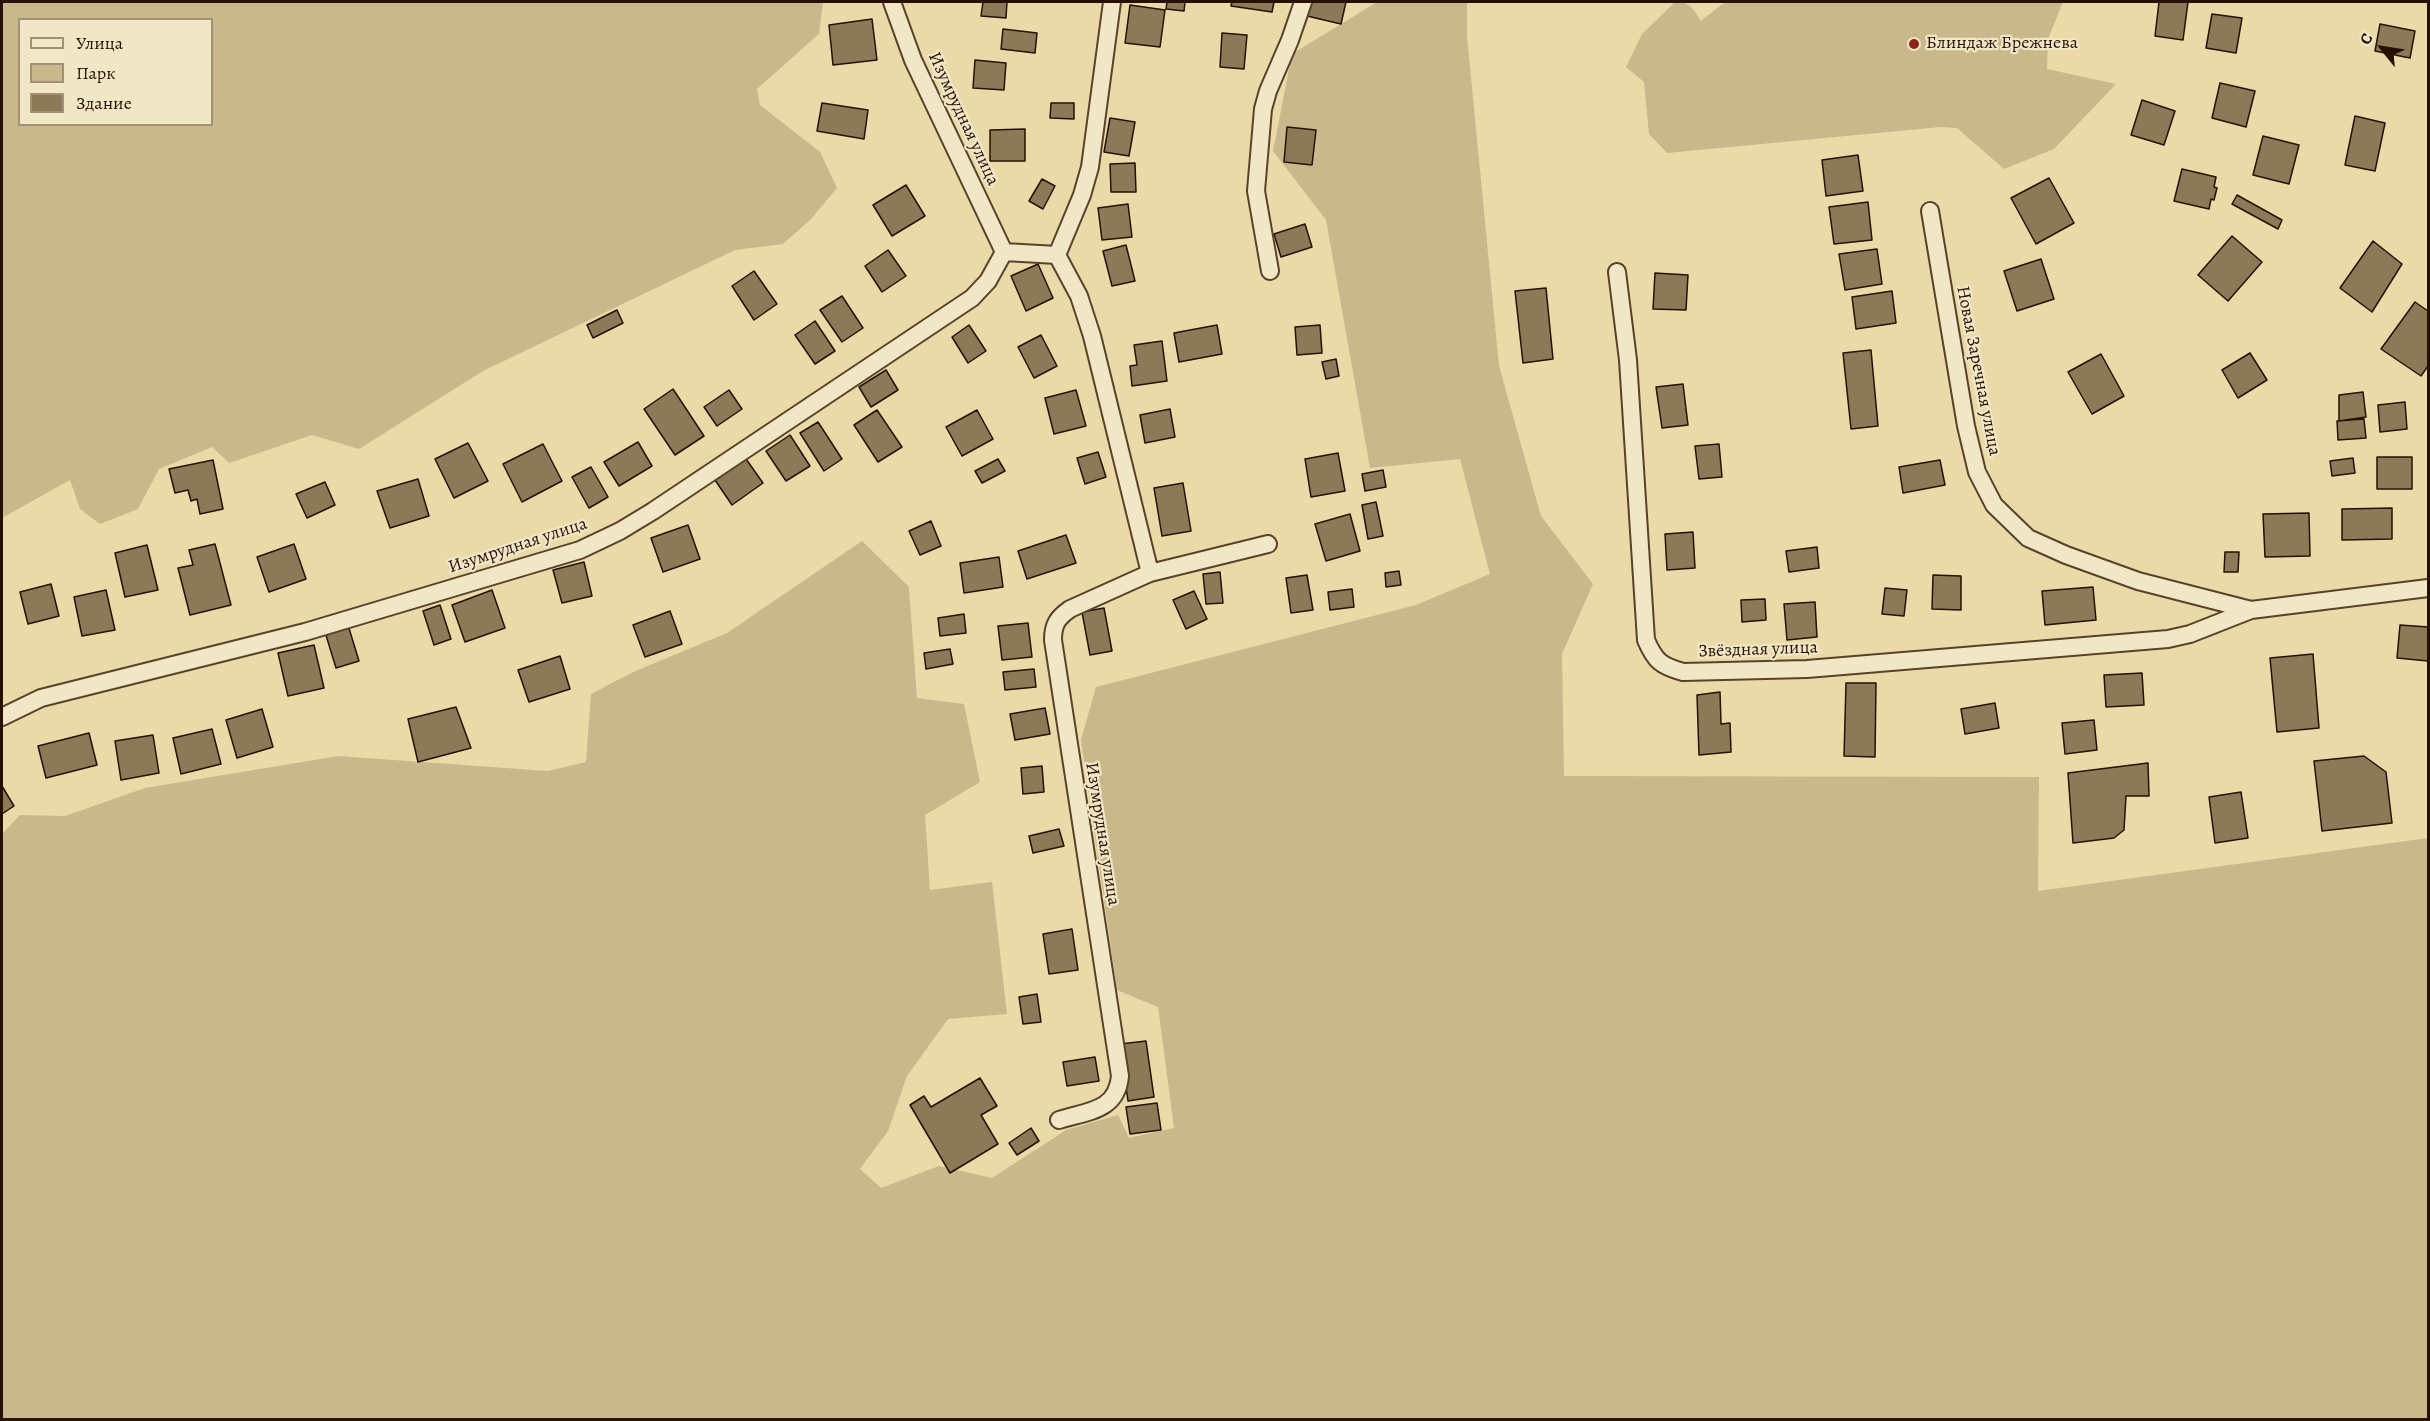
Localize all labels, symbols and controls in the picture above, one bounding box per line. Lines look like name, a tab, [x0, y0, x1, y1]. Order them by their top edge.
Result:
legend	[18, 18, 213, 126]
north arrow	[2352, 18, 2412, 78]
text: С	[2354, 29, 2378, 49]
text: Улица	[76, 31, 123, 55]
place label: Блиндаж Брежнева	[1926, 33, 2078, 55]
marker: Блиндаж Брежнева	[1907, 37, 1921, 51]
street label: Изумрудная улица	[923, 49, 1003, 189]
text: Парк	[76, 61, 116, 85]
text: Здание	[76, 91, 132, 115]
street label: Новая Заречная улица	[1951, 284, 2005, 458]
street label: Изумрудная улица	[446, 513, 590, 579]
street label: Звёздная улица	[1698, 637, 1818, 663]
street label: Изумрудная улица	[1080, 761, 1124, 907]

